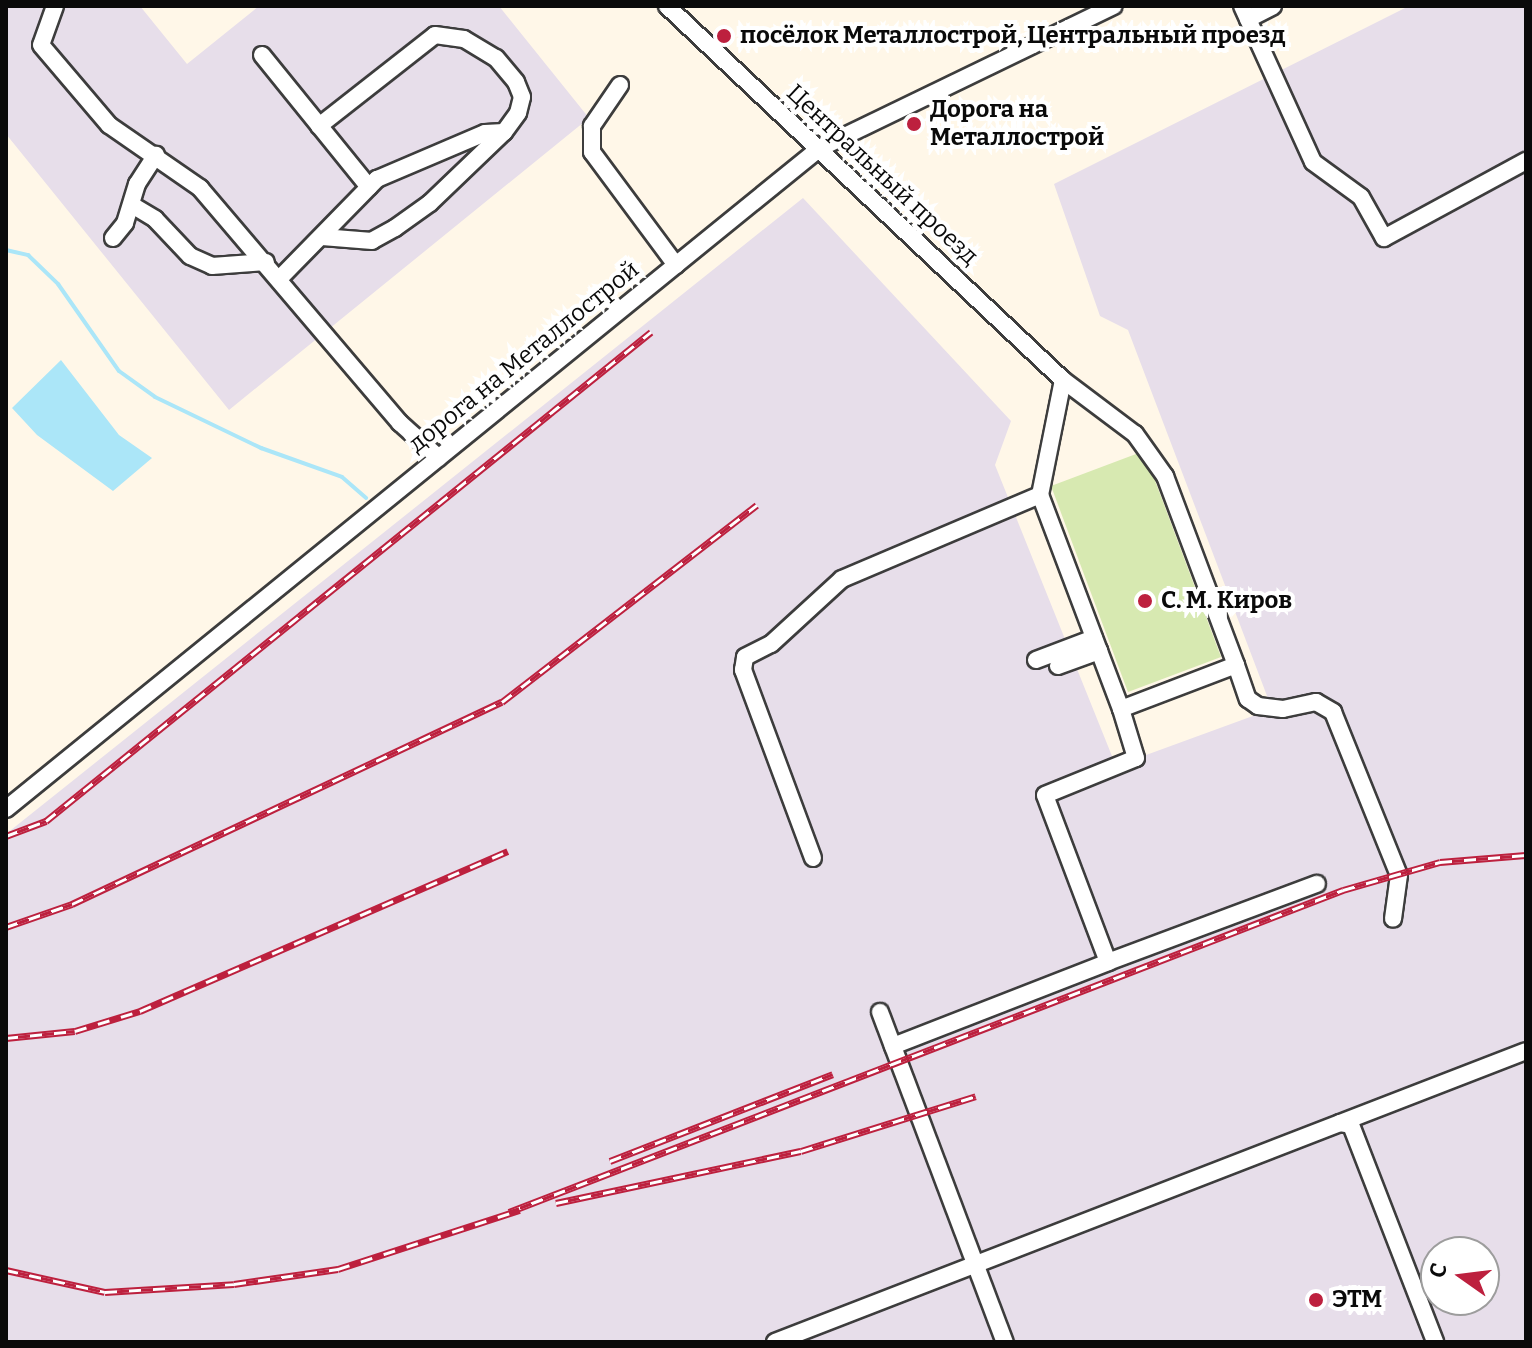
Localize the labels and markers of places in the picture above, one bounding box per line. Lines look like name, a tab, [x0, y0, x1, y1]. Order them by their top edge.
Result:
place label: посёлок Металлострой, Центральный проезд	[740, 22, 1285, 50]
marker: посёлок Металлострой, Центральный проезд	[715, 27, 733, 45]
place label: Дорога на Металлострой	[930, 96, 1104, 152]
marker: Дорога на Металлострой	[905, 115, 923, 133]
place label: С. М. Киров	[1161, 587, 1292, 615]
marker: С. М. Киров	[1136, 592, 1154, 610]
place label: ЭТМ	[1332, 1286, 1382, 1314]
marker: ЭТМ	[1307, 1291, 1325, 1309]

